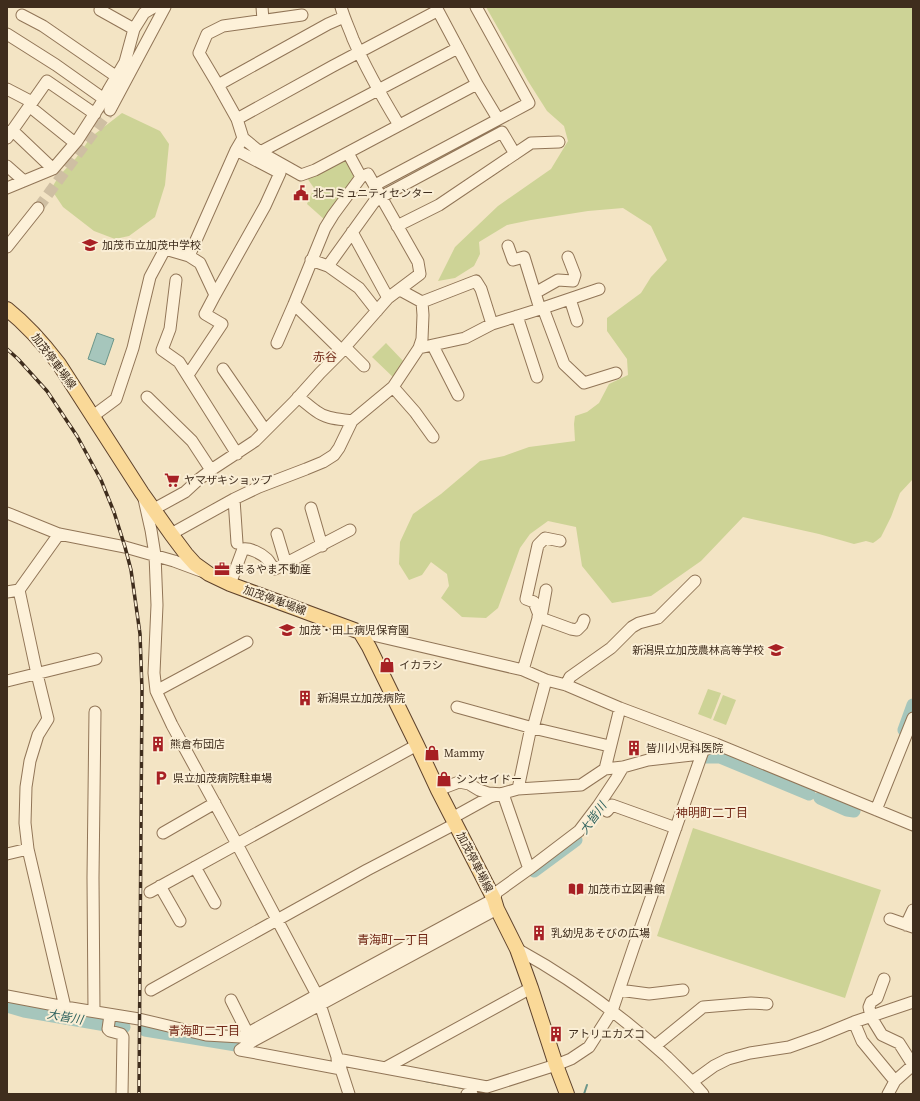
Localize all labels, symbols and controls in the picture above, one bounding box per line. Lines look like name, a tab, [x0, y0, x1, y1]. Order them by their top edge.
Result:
public building icon: 北コミュニティセンター	[292, 184, 310, 202]
place label: 北コミュニティセンター	[313, 186, 433, 201]
school or university icon: 加茂市立加茂中学校	[81, 236, 99, 254]
place label: 加茂市立加茂中学校	[102, 238, 201, 253]
street label: 加茂停車場線	[28, 330, 79, 392]
district label: 赤谷	[313, 349, 337, 365]
supermarket icon: ヤマザキショップ	[163, 471, 181, 489]
place label: ヤマザキショップ	[184, 473, 272, 488]
office icon: まるやま不動産	[213, 560, 231, 578]
place label: まるやま不動産	[234, 562, 311, 577]
street label: 加茂停車場線	[241, 582, 308, 619]
school or university icon: 加茂・田上病児保育園	[278, 621, 296, 639]
place label: 加茂・田上病児保育園	[299, 623, 409, 638]
school or university icon: 新潟県立加茂農林高等学校	[767, 641, 785, 659]
place label: 新潟県立加茂農林高等学校	[632, 643, 764, 658]
shop icon: イカラシ	[378, 656, 396, 674]
place label: イカラシ	[399, 658, 443, 673]
building icon: 新潟県立加茂病院	[296, 689, 314, 707]
place label: 新潟県立加茂病院	[317, 691, 405, 706]
building icon: 熊倉布団店	[149, 735, 167, 753]
place label: 熊倉布団店	[170, 737, 225, 752]
building icon: 皆川小児科医院	[625, 739, 643, 757]
place label: 皆川小児科医院	[646, 741, 723, 756]
shop icon: Mammy	[423, 744, 441, 762]
place label: Mammy	[444, 746, 485, 761]
parking icon: 県立加茂病院駐車場	[152, 769, 170, 787]
shop icon: シンセイドー	[435, 770, 453, 788]
place label: 県立加茂病院駐車場	[173, 771, 272, 786]
place label: シンセイドー	[456, 772, 522, 787]
water label: 大皆川	[576, 797, 611, 837]
district label: 神明町二丁目	[676, 805, 748, 821]
street label: 加茂停車場線	[453, 829, 496, 895]
library icon: 加茂市立図書館	[567, 880, 585, 898]
place label: 加茂市立図書館	[588, 882, 665, 897]
building icon: 乳幼児あそびの広場	[530, 924, 548, 942]
place label: 乳幼児あそびの広場	[551, 926, 650, 941]
district label: 青海町一丁目	[357, 932, 429, 948]
water label: 大皆川	[46, 1006, 86, 1028]
district label: 青海町二丁目	[168, 1023, 240, 1039]
building icon: アトリエカズコ	[547, 1025, 565, 1043]
place label: アトリエカズコ	[568, 1027, 645, 1042]

